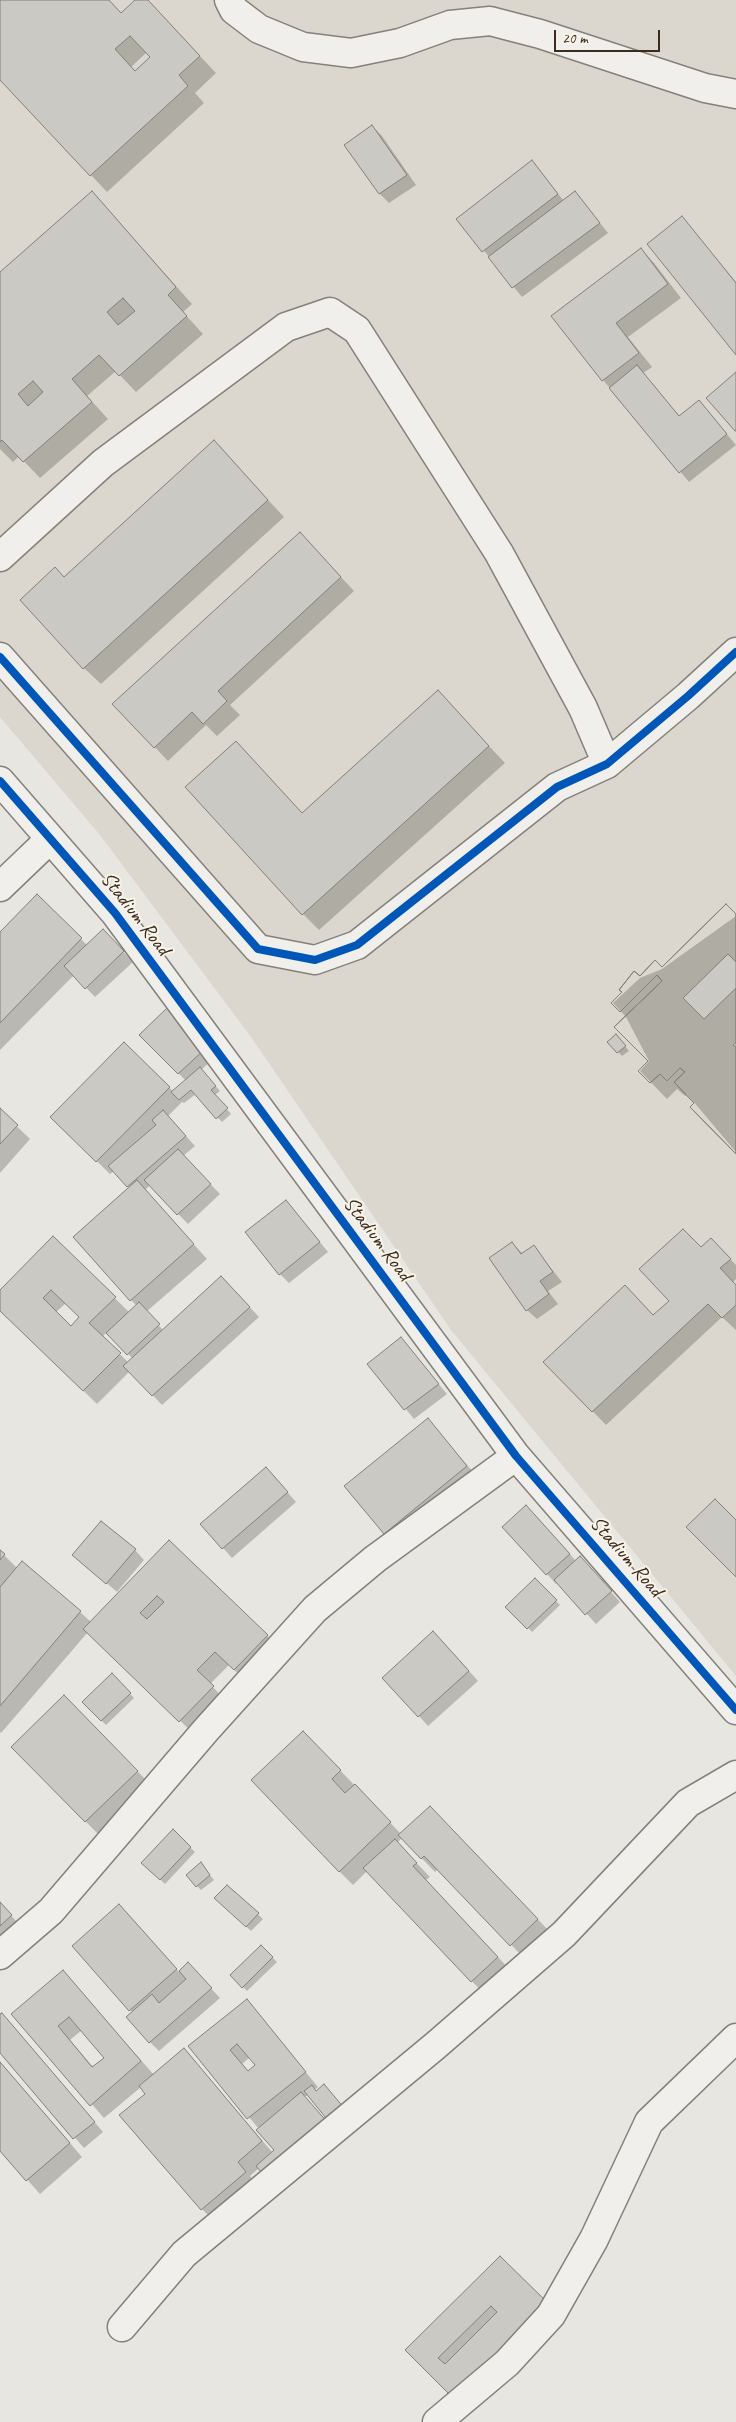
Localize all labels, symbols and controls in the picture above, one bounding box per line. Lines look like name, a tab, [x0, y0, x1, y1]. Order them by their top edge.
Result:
scale bar	[556, 20, 662, 52]
text: 20 m	[562, 29, 588, 48]
street label: Stadium Road	[95, 867, 175, 961]
street label: Stadium Road	[337, 1192, 417, 1286]
street label: Stadium Road	[584, 1511, 668, 1603]

